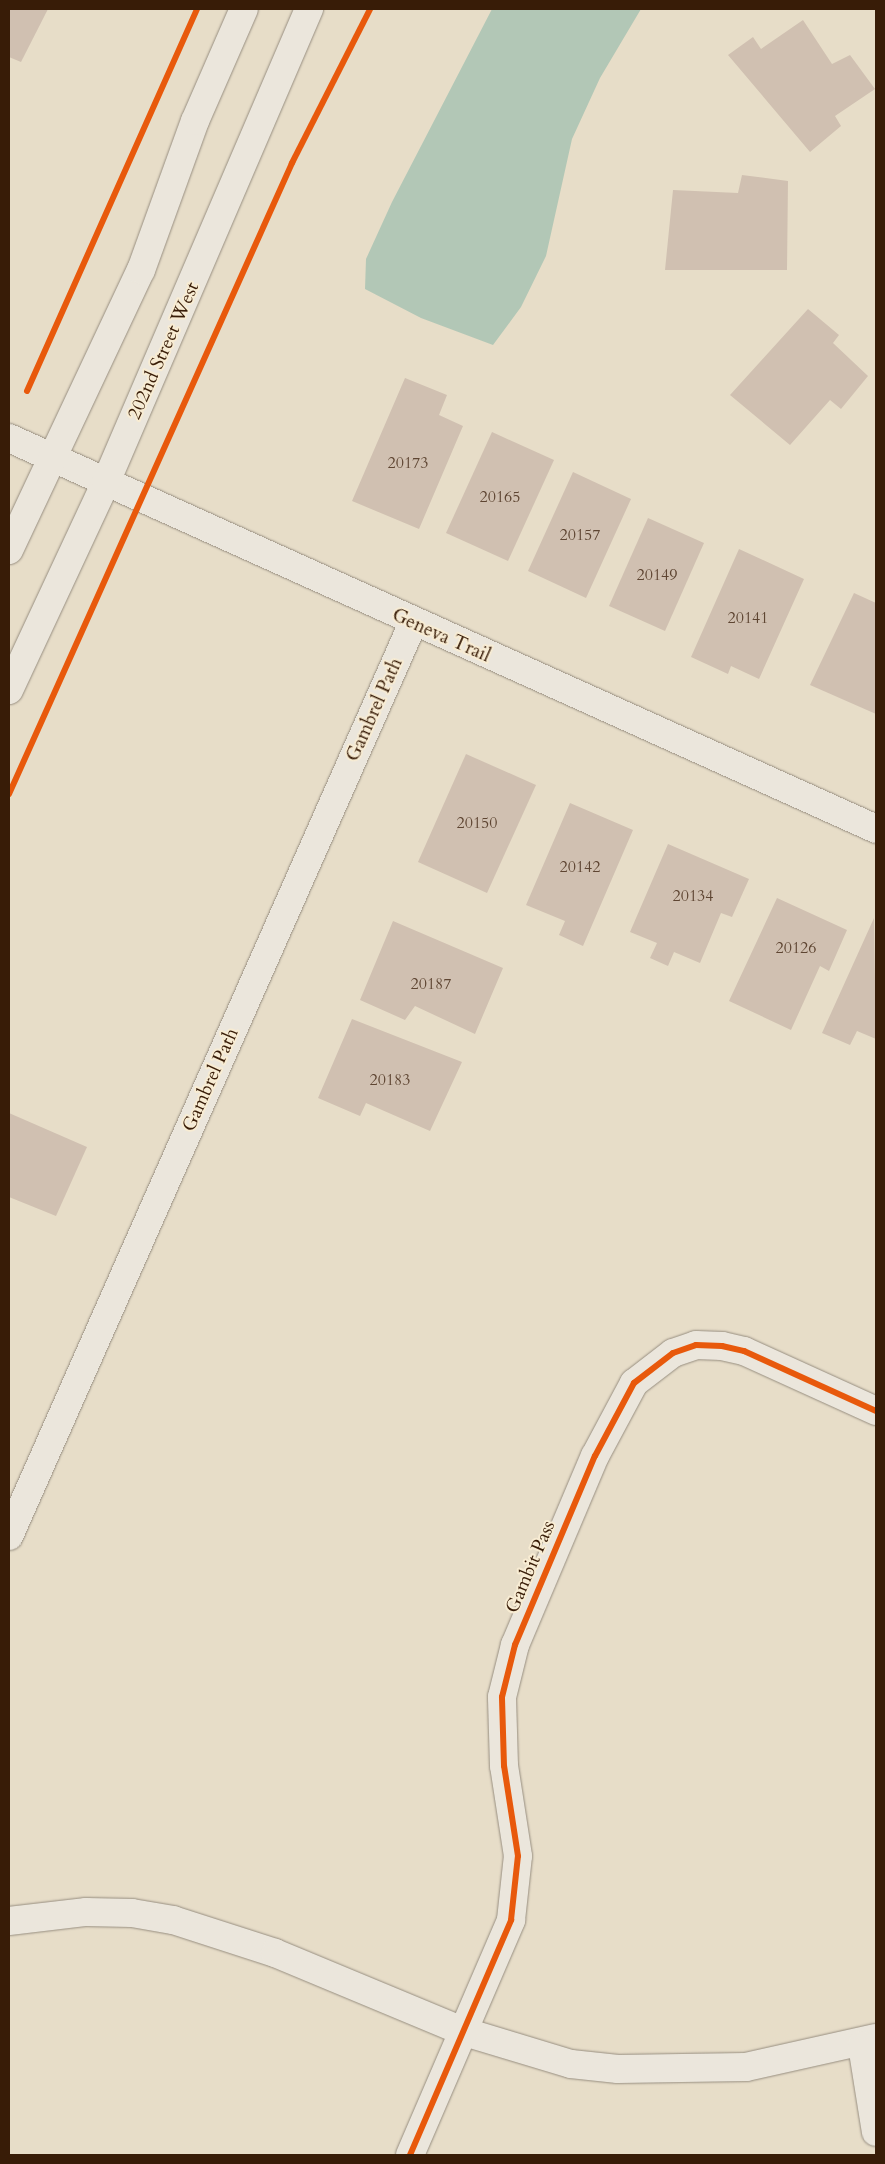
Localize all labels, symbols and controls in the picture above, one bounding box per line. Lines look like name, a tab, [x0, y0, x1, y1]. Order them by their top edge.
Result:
street label: 202nd Street West	[123, 279, 205, 423]
house number: 20173	[388, 453, 428, 473]
house number: 20165	[480, 487, 520, 507]
house number: 20157	[560, 525, 600, 545]
house number: 20149	[637, 565, 677, 585]
street label: Geneva Trail	[388, 604, 494, 668]
house number: 20141	[728, 608, 768, 628]
street label: Gambrel Path	[342, 655, 408, 765]
house number: 20150	[457, 813, 497, 833]
house number: 20142	[560, 857, 600, 877]
house number: 20134	[673, 886, 713, 906]
house number: 20126	[776, 938, 816, 958]
house number: 20187	[411, 974, 451, 994]
street label: Gambrel Path	[178, 1025, 244, 1135]
house number: 20183	[370, 1070, 410, 1090]
street label: Gambit Pass	[501, 1517, 561, 1617]

